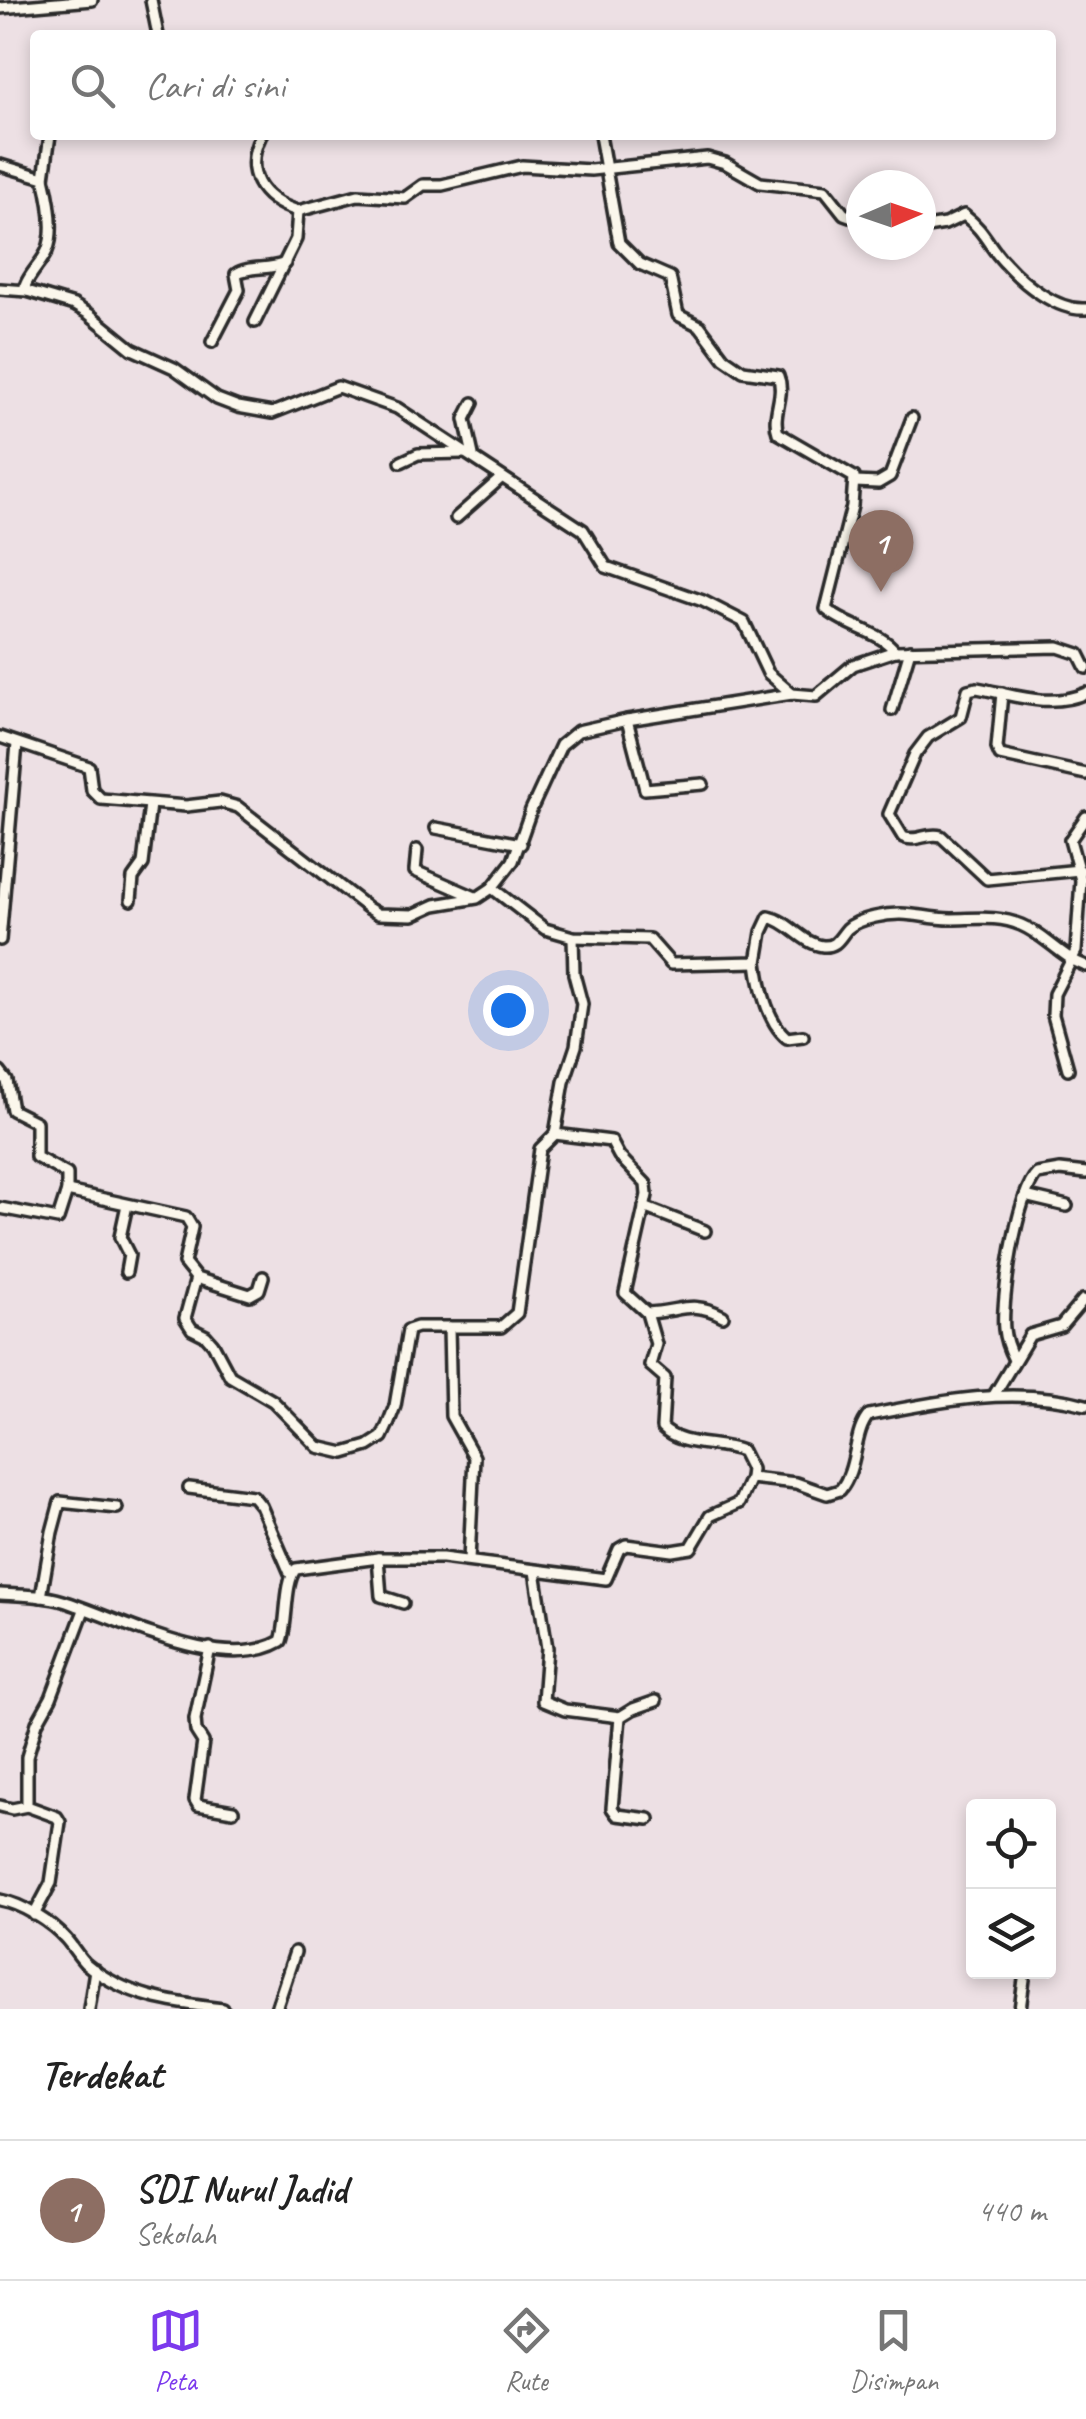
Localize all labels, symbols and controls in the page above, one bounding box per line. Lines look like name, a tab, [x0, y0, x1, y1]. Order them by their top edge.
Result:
search box	[30, 30, 1056, 140]
icon: search	[65, 58, 120, 113]
text: Cari di sini	[145, 62, 285, 109]
north arrow	[846, 170, 936, 260]
pin: 1	[848, 510, 914, 592]
your location	[483, 985, 534, 1036]
map controls	[966, 1799, 1056, 1979]
button: locate	[966, 1799, 1056, 1889]
button: layers	[966, 1889, 1056, 1979]
text: Terdekat	[40, 2048, 163, 2101]
text: SDI Nurul Jadid	[135, 2166, 347, 2213]
text: 1	[65, 2190, 80, 2231]
text: 440 m	[977, 2190, 1046, 2231]
text: Sekolah	[135, 2213, 216, 2254]
tab: Peta	[148, 2303, 203, 2398]
tab: Rute	[499, 2303, 554, 2398]
tab: Disimpan	[850, 2303, 938, 2398]

